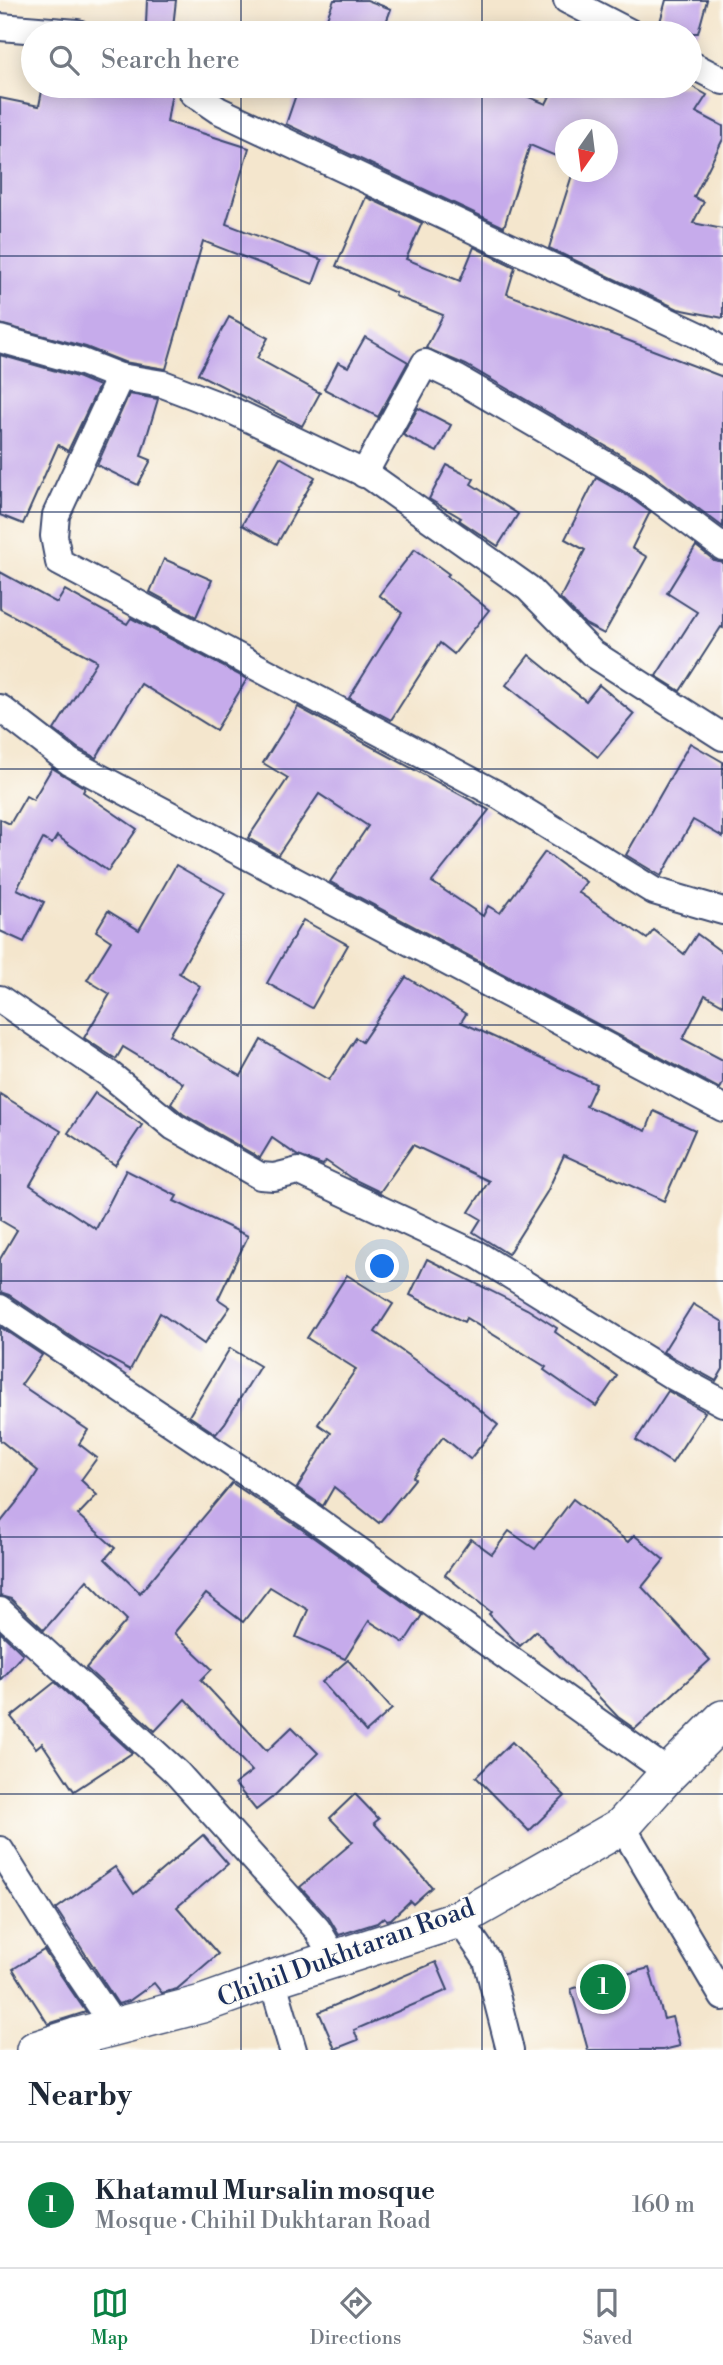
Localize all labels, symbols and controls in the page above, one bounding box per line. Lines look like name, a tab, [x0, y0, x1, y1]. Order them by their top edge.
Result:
search box	[21, 21, 702, 98]
icon: search	[45, 41, 83, 79]
text: Search here	[101, 44, 240, 76]
north arrow	[555, 119, 618, 182]
your location	[365, 1249, 399, 1283]
street label: Chihil Dukhtaran Road	[213, 1891, 479, 2014]
pin: 1	[580, 1961, 626, 2013]
text: Nearby	[28, 2077, 132, 2115]
text: Khatamul Mursalin mosque	[95, 2175, 435, 2207]
text: 1	[45, 2191, 57, 2219]
text: 160 m	[632, 2191, 695, 2219]
text: Mosque · Chihil Dukhtaran Road	[95, 2207, 431, 2235]
tab: Map	[91, 2284, 129, 2350]
tab: Directions	[310, 2284, 401, 2350]
tab: Saved	[583, 2284, 632, 2350]

